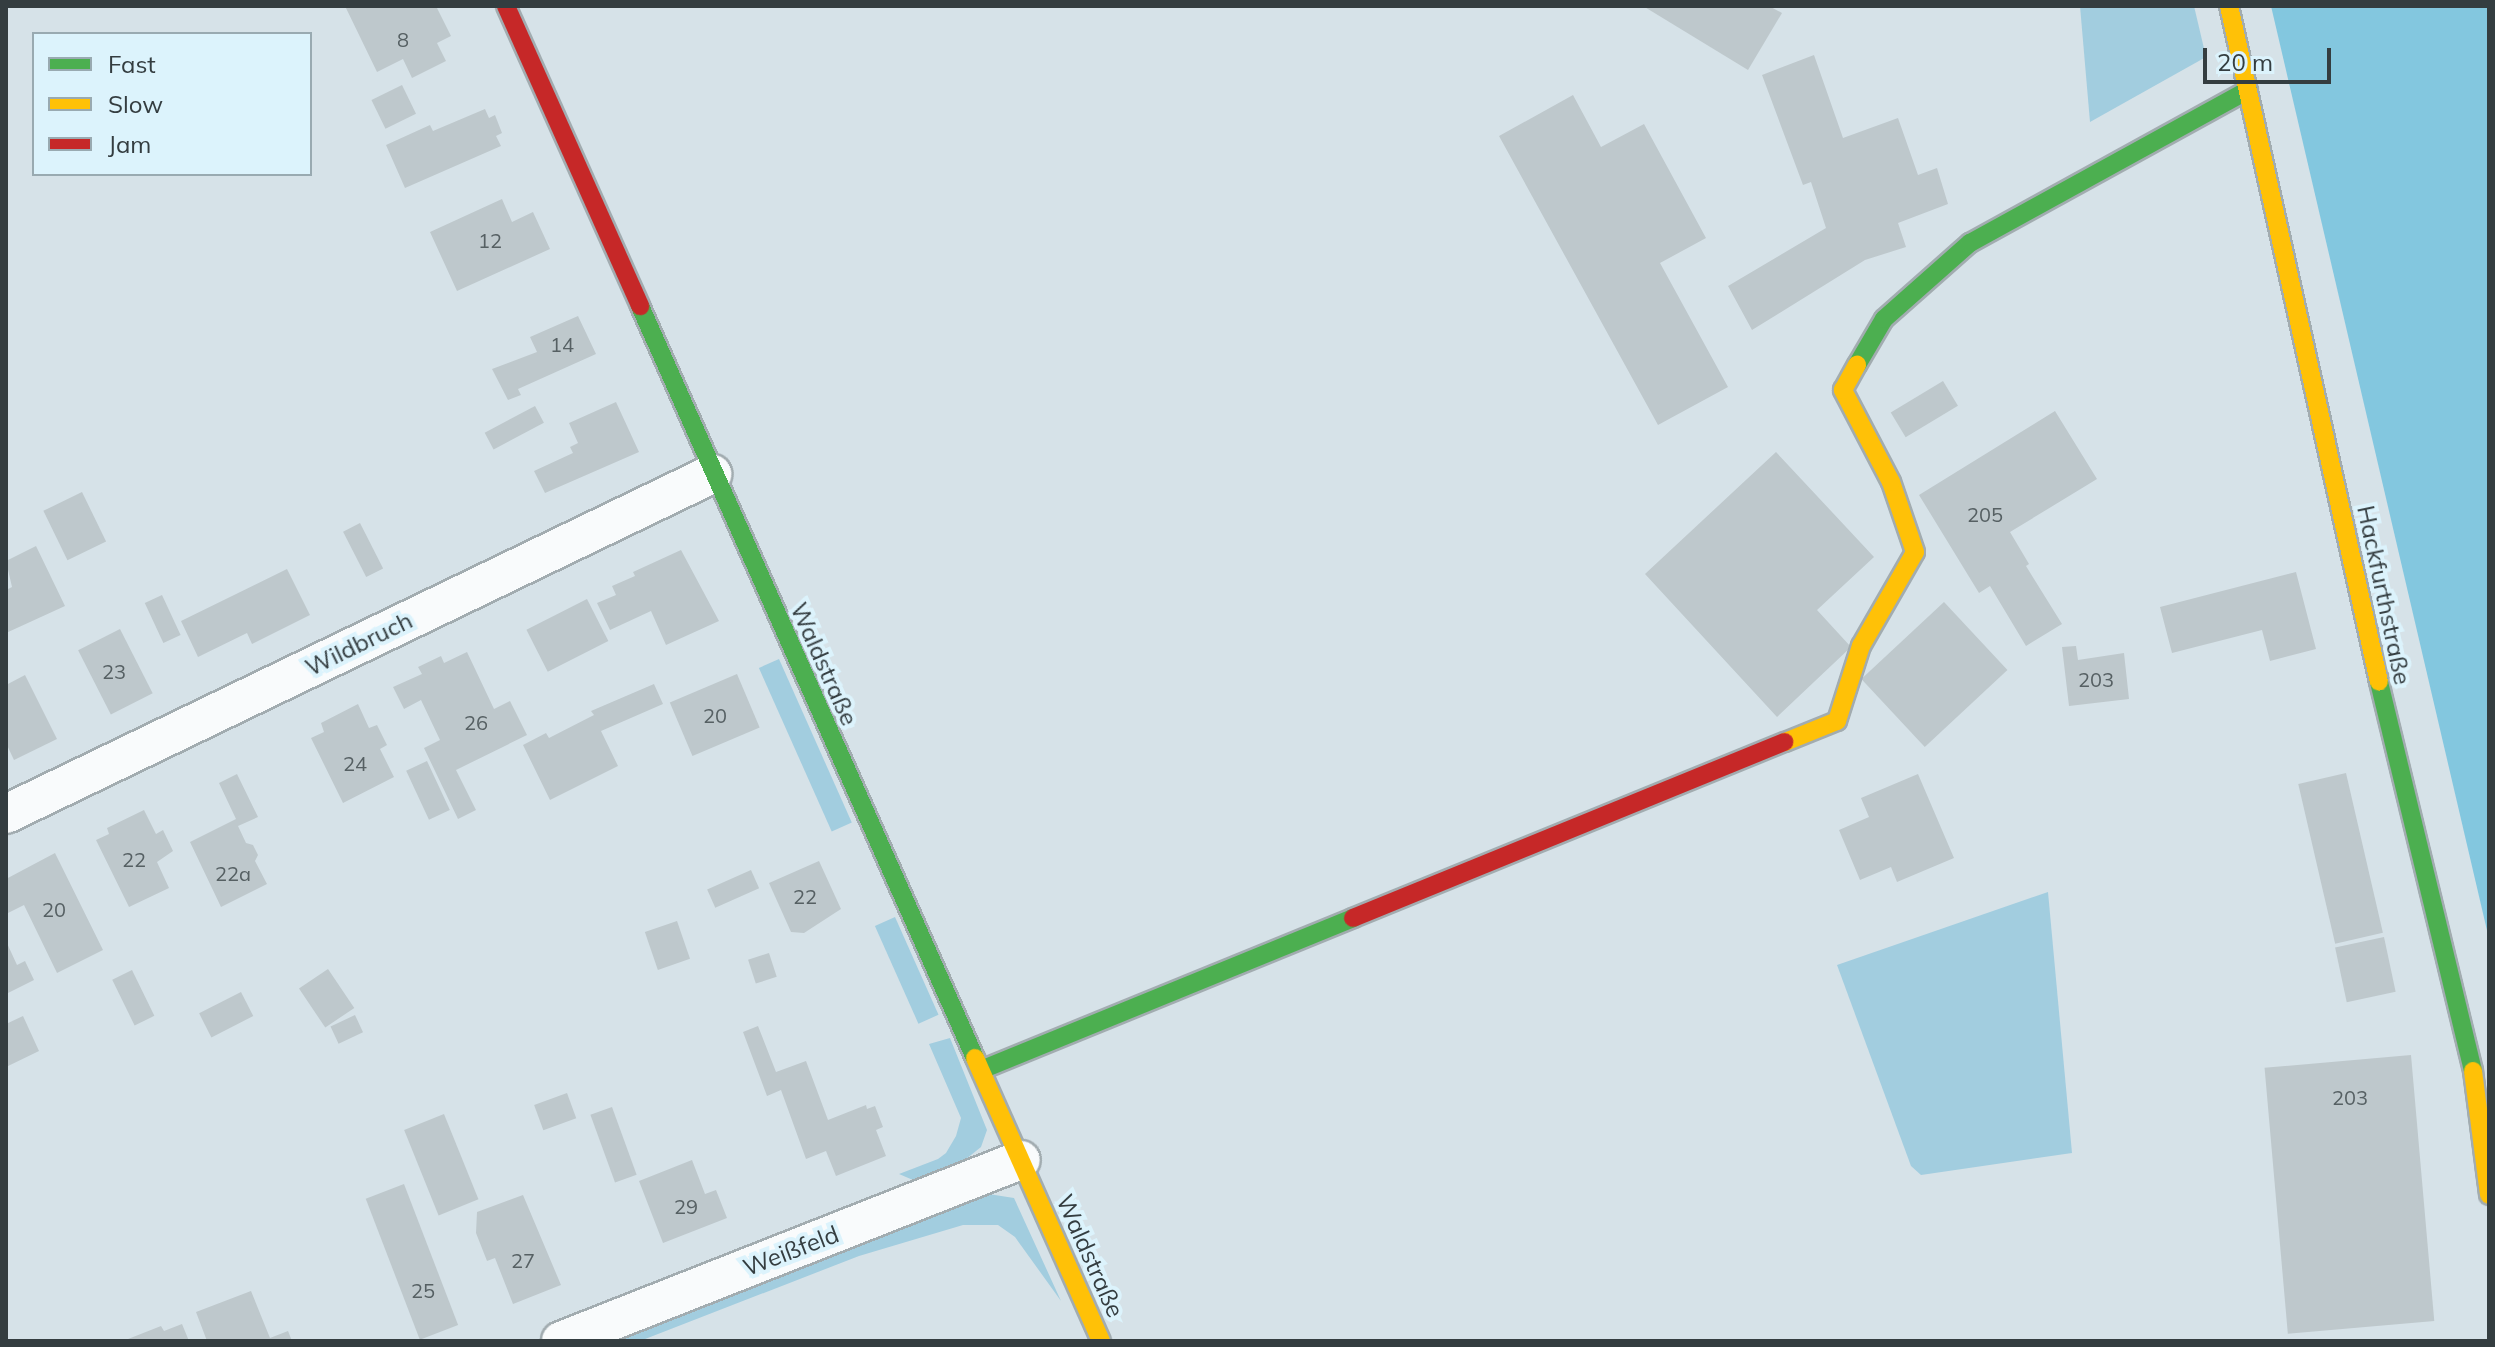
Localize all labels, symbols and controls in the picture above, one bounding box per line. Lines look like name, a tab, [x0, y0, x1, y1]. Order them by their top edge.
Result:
house number: 8	[397, 27, 409, 51]
legend	[32, 32, 312, 176]
scale bar	[2207, 32, 2335, 82]
text: 20 m	[2217, 47, 2273, 77]
text: Fast	[108, 49, 156, 79]
text: Slow	[108, 89, 163, 119]
text: Jam	[108, 129, 151, 159]
house number: 12	[478, 228, 502, 252]
house number: 14	[550, 332, 574, 356]
house number: 205	[1967, 502, 2003, 526]
street label: Hackfurthstraße	[2351, 503, 2417, 687]
street label: Waldstraße	[784, 598, 864, 730]
street label: Wildbruch	[301, 606, 417, 682]
house number: 23	[102, 659, 126, 683]
house number: 203	[2078, 667, 2114, 691]
house number: 20	[703, 703, 727, 727]
house number: 26	[464, 710, 488, 734]
house number: 24	[343, 751, 367, 775]
house number: 22	[122, 847, 146, 871]
house number: 22a	[215, 861, 251, 885]
house number: 22	[793, 884, 817, 908]
house number: 20	[42, 897, 66, 921]
house number: 203	[2332, 1085, 2368, 1109]
street label: Waldstraße	[1050, 1190, 1130, 1322]
house number: 29	[674, 1194, 698, 1218]
street label: Weißfeld	[739, 1220, 843, 1282]
house number: 27	[511, 1248, 535, 1272]
house number: 25	[411, 1278, 435, 1302]

